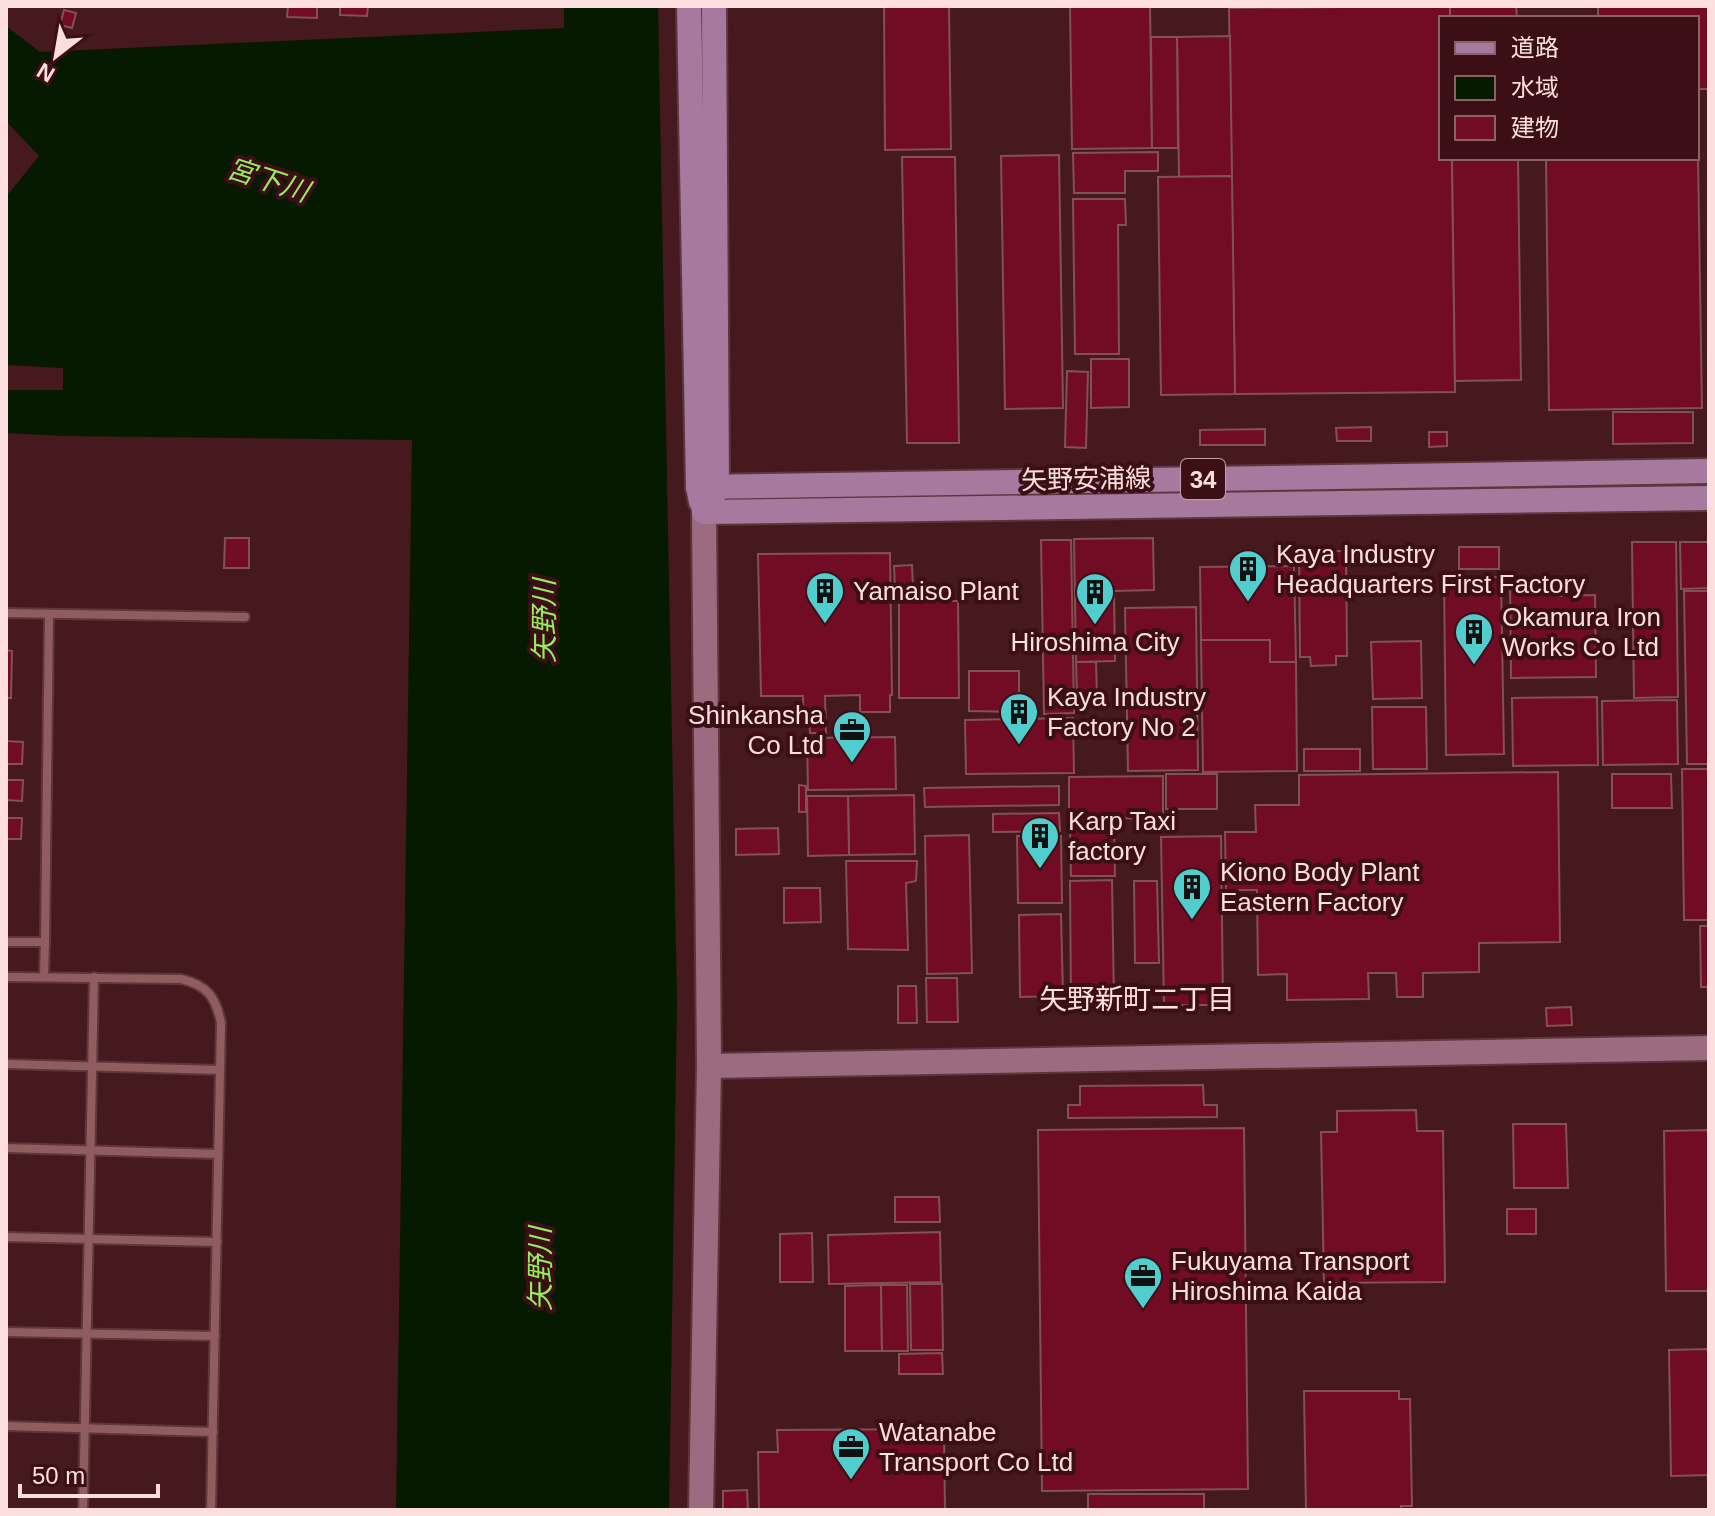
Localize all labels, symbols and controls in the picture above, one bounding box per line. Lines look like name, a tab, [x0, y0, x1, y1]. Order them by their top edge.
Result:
north arrow	[16, 16, 96, 96]
legend	[1439, 16, 1699, 160]
text: 道路	[1511, 34, 1559, 61]
text: N	[33, 58, 59, 88]
text: 水域	[1511, 74, 1559, 101]
text: 建物	[1511, 114, 1559, 141]
water label: 宮下川	[223, 152, 316, 209]
road number: 34	[1181, 459, 1225, 499]
street label: 矢野安浦線	[1021, 463, 1151, 495]
place label: Kaya Industry Headquarters First Factory	[1276, 539, 1585, 599]
building icon: Kaya Industry Headquarters First Factory	[1227, 548, 1269, 603]
building icon: Yamaiso Plant	[804, 570, 846, 625]
building icon: Hiroshima City	[1074, 571, 1116, 626]
water label: 矢野川	[529, 576, 560, 663]
place label: Yamaiso Plant	[853, 576, 1019, 606]
place label: Okamura Iron Works Co Ltd	[1502, 602, 1661, 662]
building icon: Okamura Iron Works Co Ltd	[1453, 611, 1495, 666]
place label: Hiroshima City	[1010, 627, 1180, 657]
place label: Kaya Industry Factory No 2	[1047, 682, 1206, 742]
building icon: Kaya Industry Factory No 2	[998, 691, 1040, 746]
place label: Shinkansha Co Ltd	[688, 700, 825, 760]
office icon: Shinkansha Co Ltd	[831, 709, 873, 764]
place label: Karp Taxi factory	[1068, 806, 1176, 866]
building icon: Karp Taxi factory	[1019, 815, 1061, 870]
place label: Kiono Body Plant Eastern Factory	[1220, 857, 1420, 917]
building icon: Kiono Body Plant Eastern Factory	[1171, 866, 1213, 921]
district label: 矢野新町二丁目	[1039, 984, 1235, 1015]
water label: 矢野川	[525, 1224, 556, 1311]
place label: Fukuyama Transport Hiroshima Kaida	[1171, 1246, 1410, 1306]
office icon: Fukuyama Transport Hiroshima Kaida	[1122, 1255, 1164, 1310]
place label: Watanabe Transport Co Ltd	[879, 1417, 1073, 1477]
office icon: Watanabe Transport Co Ltd	[830, 1426, 872, 1481]
scale bar	[20, 1448, 158, 1498]
text: 50 m	[32, 1462, 85, 1489]

